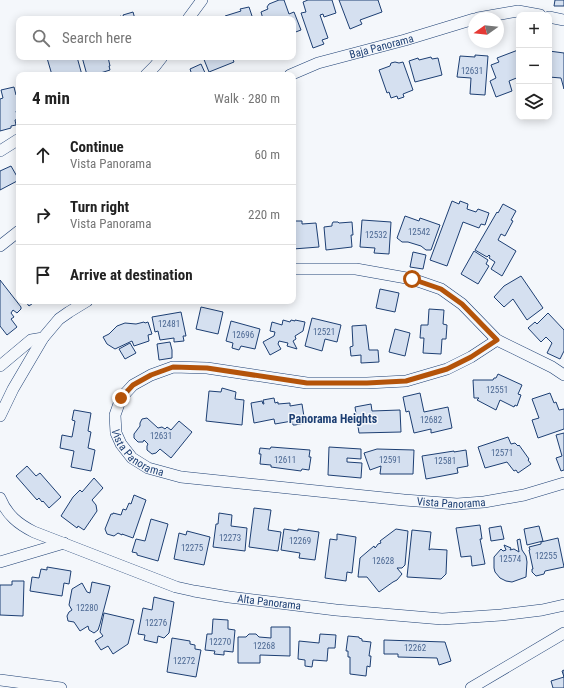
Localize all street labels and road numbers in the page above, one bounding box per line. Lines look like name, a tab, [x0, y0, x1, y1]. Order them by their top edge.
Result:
street label: Baja Panorama	[348, 32, 415, 61]
street label: Vista Panorama	[109, 429, 165, 479]
street label: Vista Panorama	[416, 495, 486, 511]
street label: Alta Panorama	[237, 592, 302, 613]

